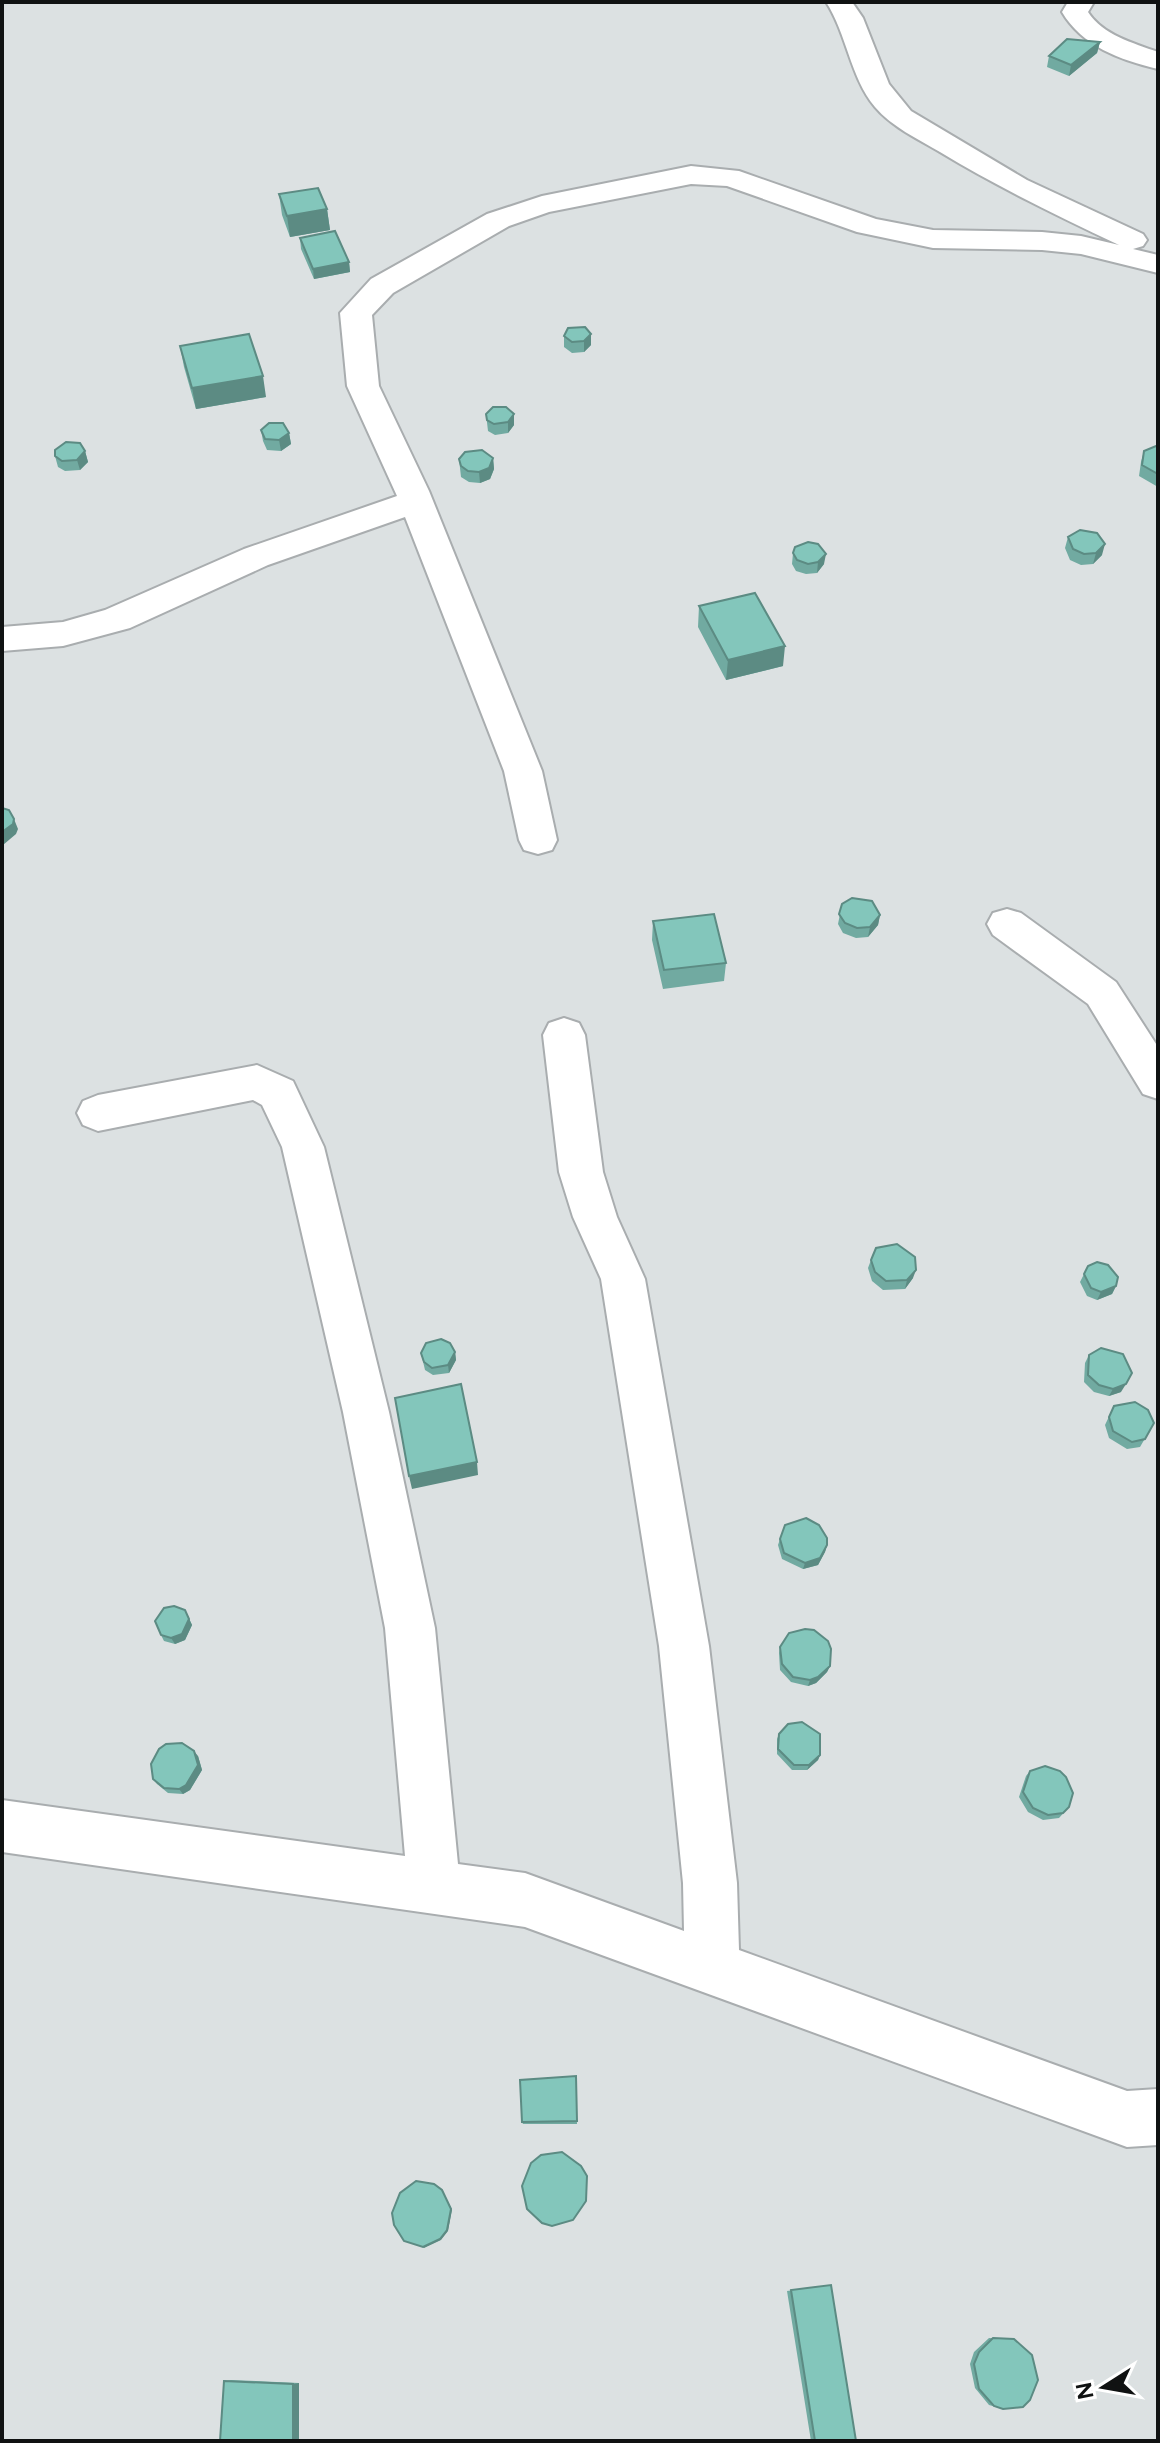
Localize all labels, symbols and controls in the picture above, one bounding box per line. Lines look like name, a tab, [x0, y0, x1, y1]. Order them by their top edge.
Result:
north arrow	[1064, 2347, 1144, 2427]
text: N	[1070, 2380, 1100, 2402]

